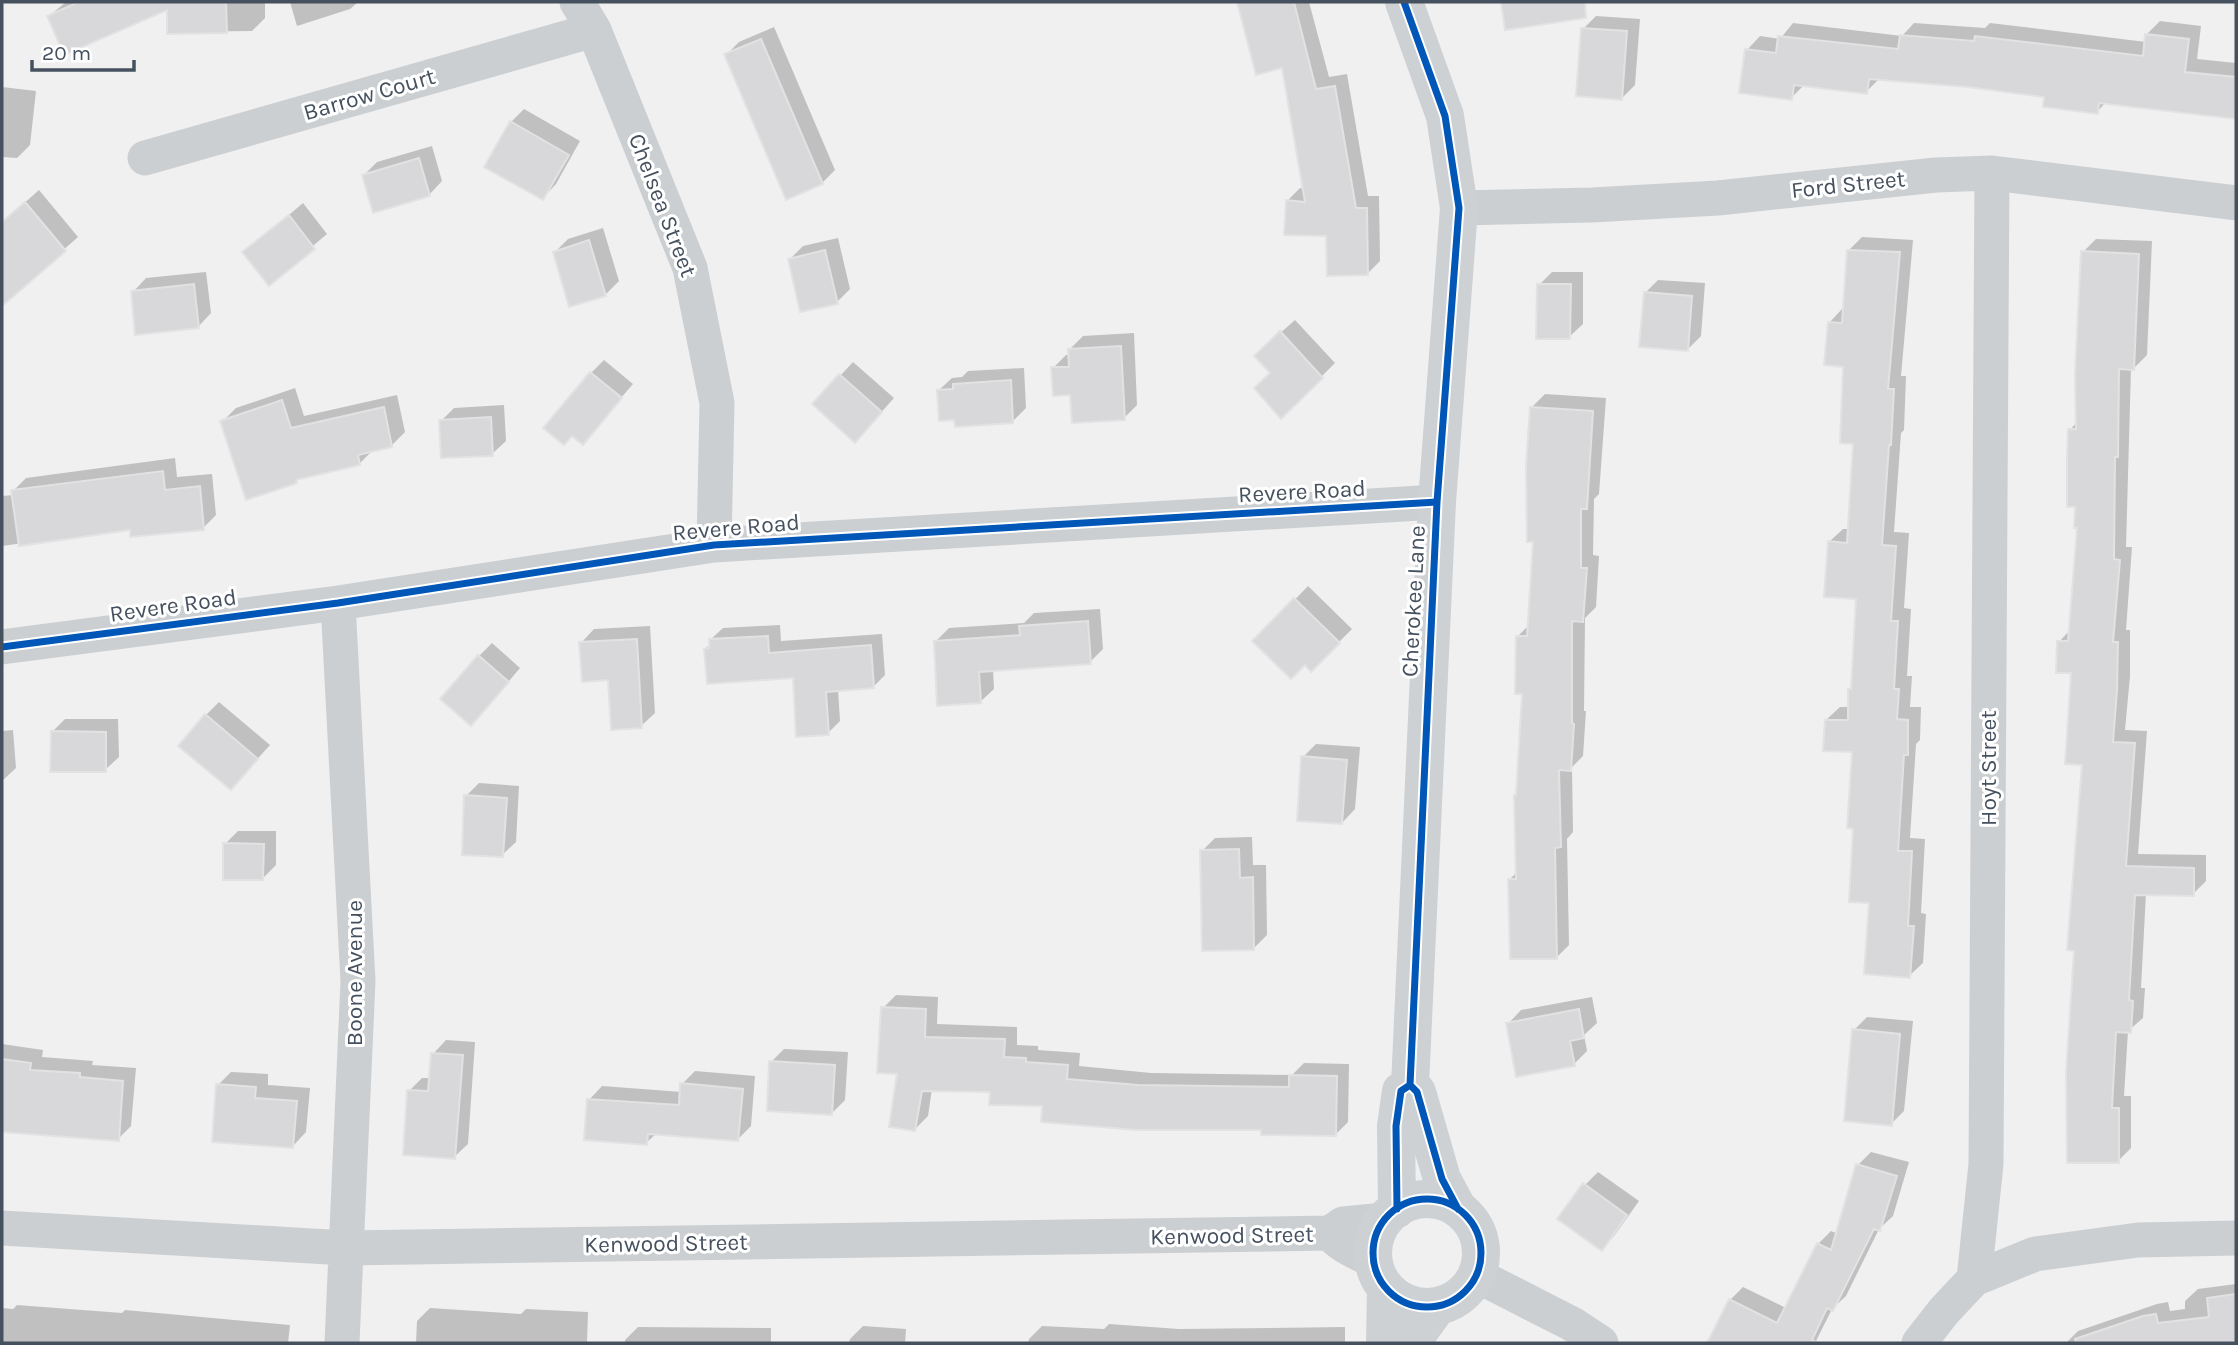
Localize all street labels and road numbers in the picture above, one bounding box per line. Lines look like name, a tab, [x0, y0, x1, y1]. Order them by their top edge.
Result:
street label: Barrow Court	[300, 63, 438, 126]
street label: Chelsea Street	[623, 130, 702, 281]
street label: Ford Street	[1790, 165, 1907, 204]
street label: Revere Road	[1238, 475, 1367, 508]
street label: Revere Road	[671, 508, 801, 547]
street label: Cherokee Lane	[1396, 525, 1431, 678]
street label: Revere Road	[108, 583, 238, 628]
street label: Hoyt Street	[1975, 710, 2002, 826]
street label: Boone Avenue	[341, 900, 368, 1046]
street label: Kenwood Street	[1150, 1221, 1314, 1250]
street label: Kenwood Street	[584, 1229, 748, 1258]

